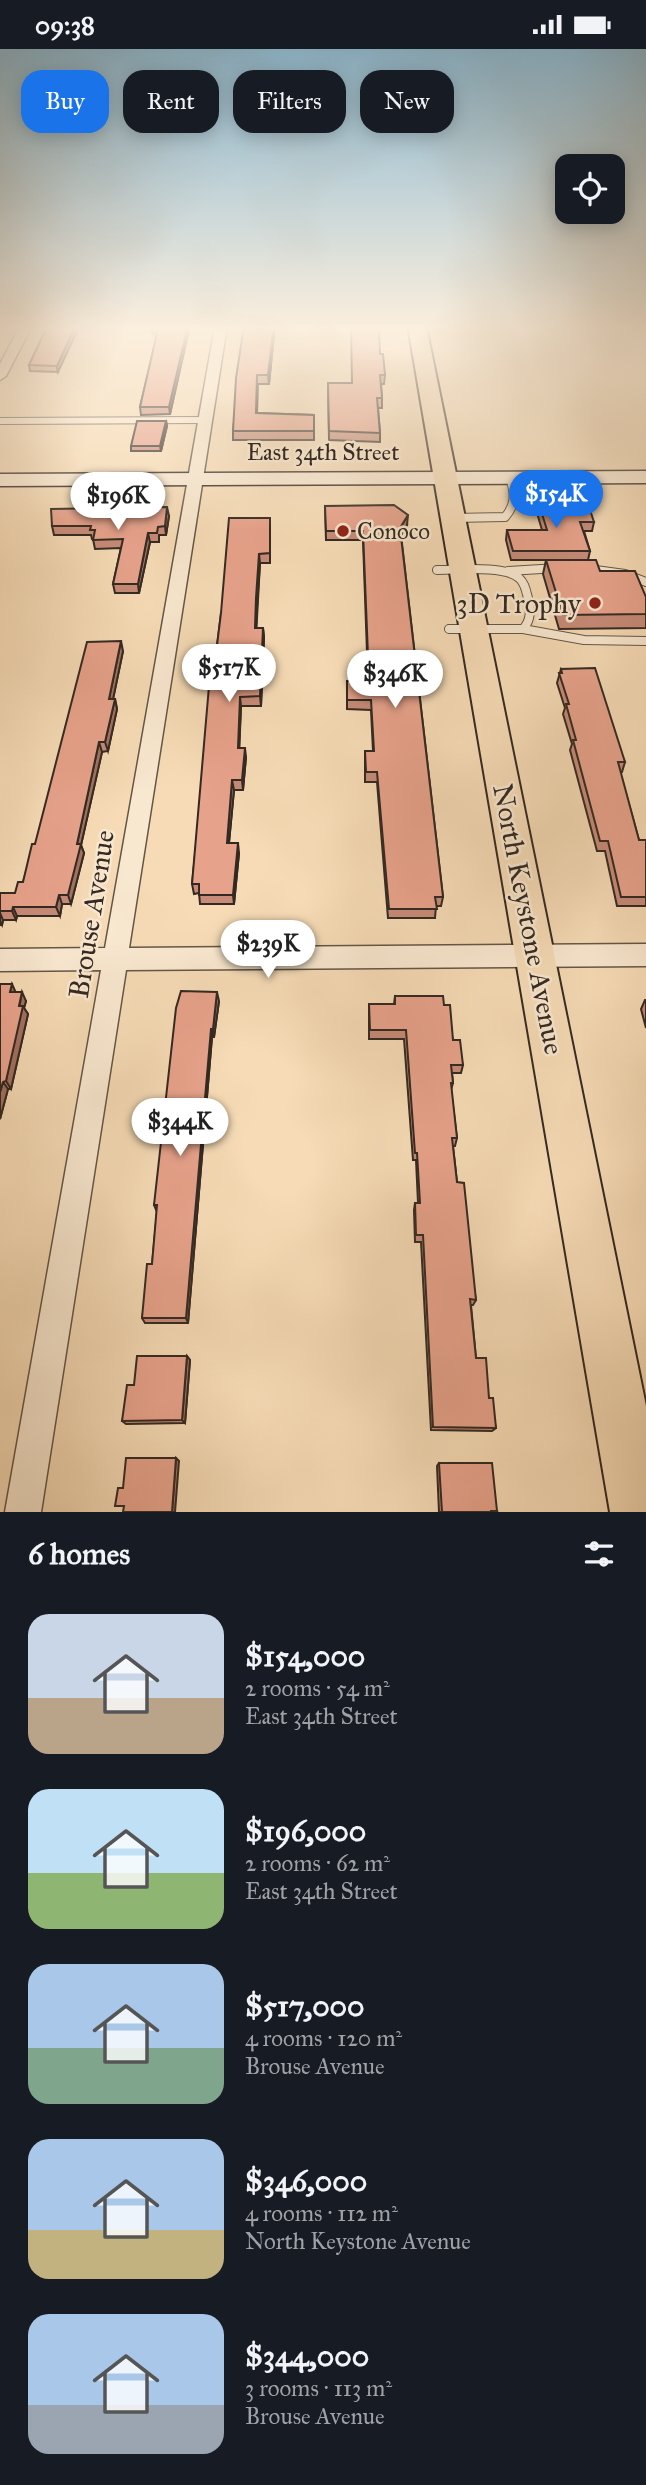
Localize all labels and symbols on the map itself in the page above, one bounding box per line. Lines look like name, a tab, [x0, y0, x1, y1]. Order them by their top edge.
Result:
street label: East 34th Street	[247, 438, 399, 466]
pin: $154K	[507, 470, 605, 530]
pin: $196K	[69, 473, 167, 532]
place label: Conoco	[357, 517, 430, 545]
marker: Conoco	[335, 523, 351, 539]
place label: 3D Trophy	[457, 586, 582, 621]
marker: 3D Trophy	[587, 595, 603, 611]
pin: $517K	[180, 645, 278, 704]
pin: $346K	[346, 651, 444, 710]
street label: North Keystone Avenue	[485, 781, 572, 1057]
street label: Brouse Avenue	[61, 827, 122, 1001]
pin: $239K	[219, 921, 317, 980]
pin: $344K	[131, 1099, 229, 1158]

